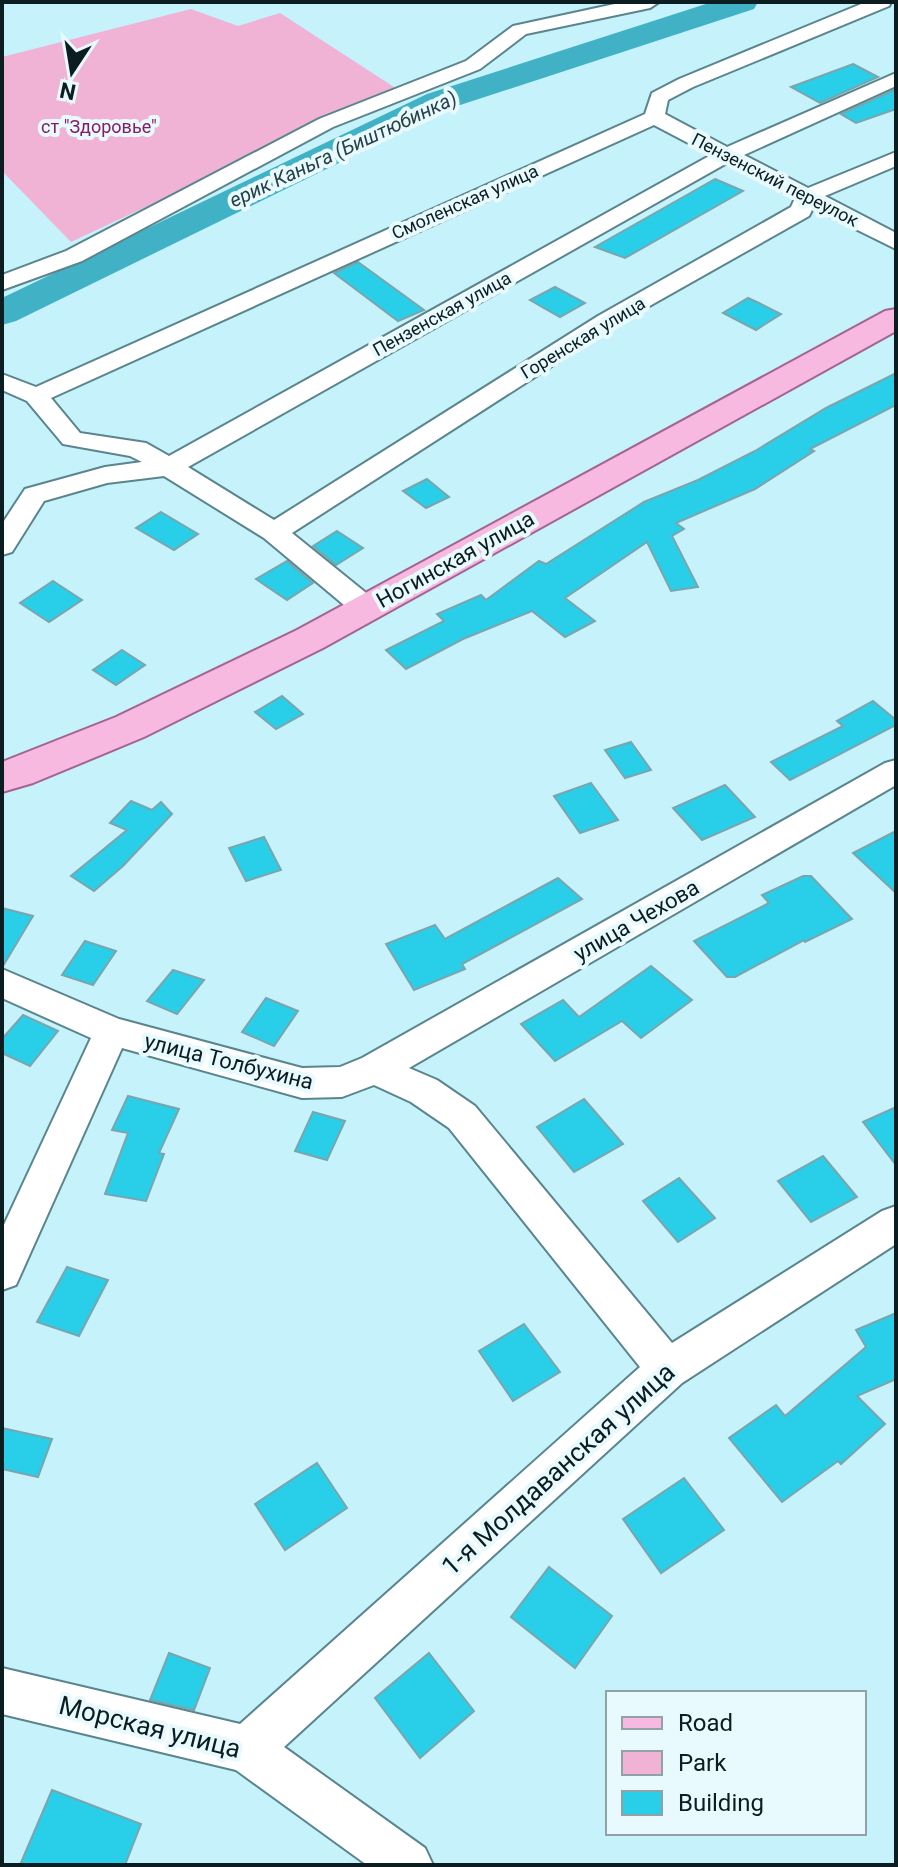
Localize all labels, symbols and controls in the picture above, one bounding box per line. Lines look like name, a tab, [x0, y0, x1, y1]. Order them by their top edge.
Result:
north arrow	[32, 32, 112, 112]
text: N	[58, 77, 78, 105]
water label: ерик Каньга (Биштюбинка)	[226, 86, 460, 212]
park label: ст "Здоровье"	[41, 116, 157, 137]
street label: Пензенский переулок	[688, 128, 862, 231]
street label: Смоленская улица	[388, 160, 541, 243]
street label: Пензенская улица	[369, 267, 514, 360]
street label: Горенская улица	[517, 292, 649, 383]
street label: Ногинская улица	[372, 506, 538, 613]
street label: улица Чехова	[569, 875, 703, 966]
street label: улица Толбухина	[142, 1028, 316, 1095]
street label: 1-я Молдаванская улица	[436, 1357, 680, 1581]
street label: Морская улица	[56, 1690, 244, 1764]
legend	[606, 1691, 866, 1835]
text: Road	[678, 1709, 733, 1737]
text: Park	[678, 1749, 727, 1777]
text: Building	[678, 1789, 764, 1817]

